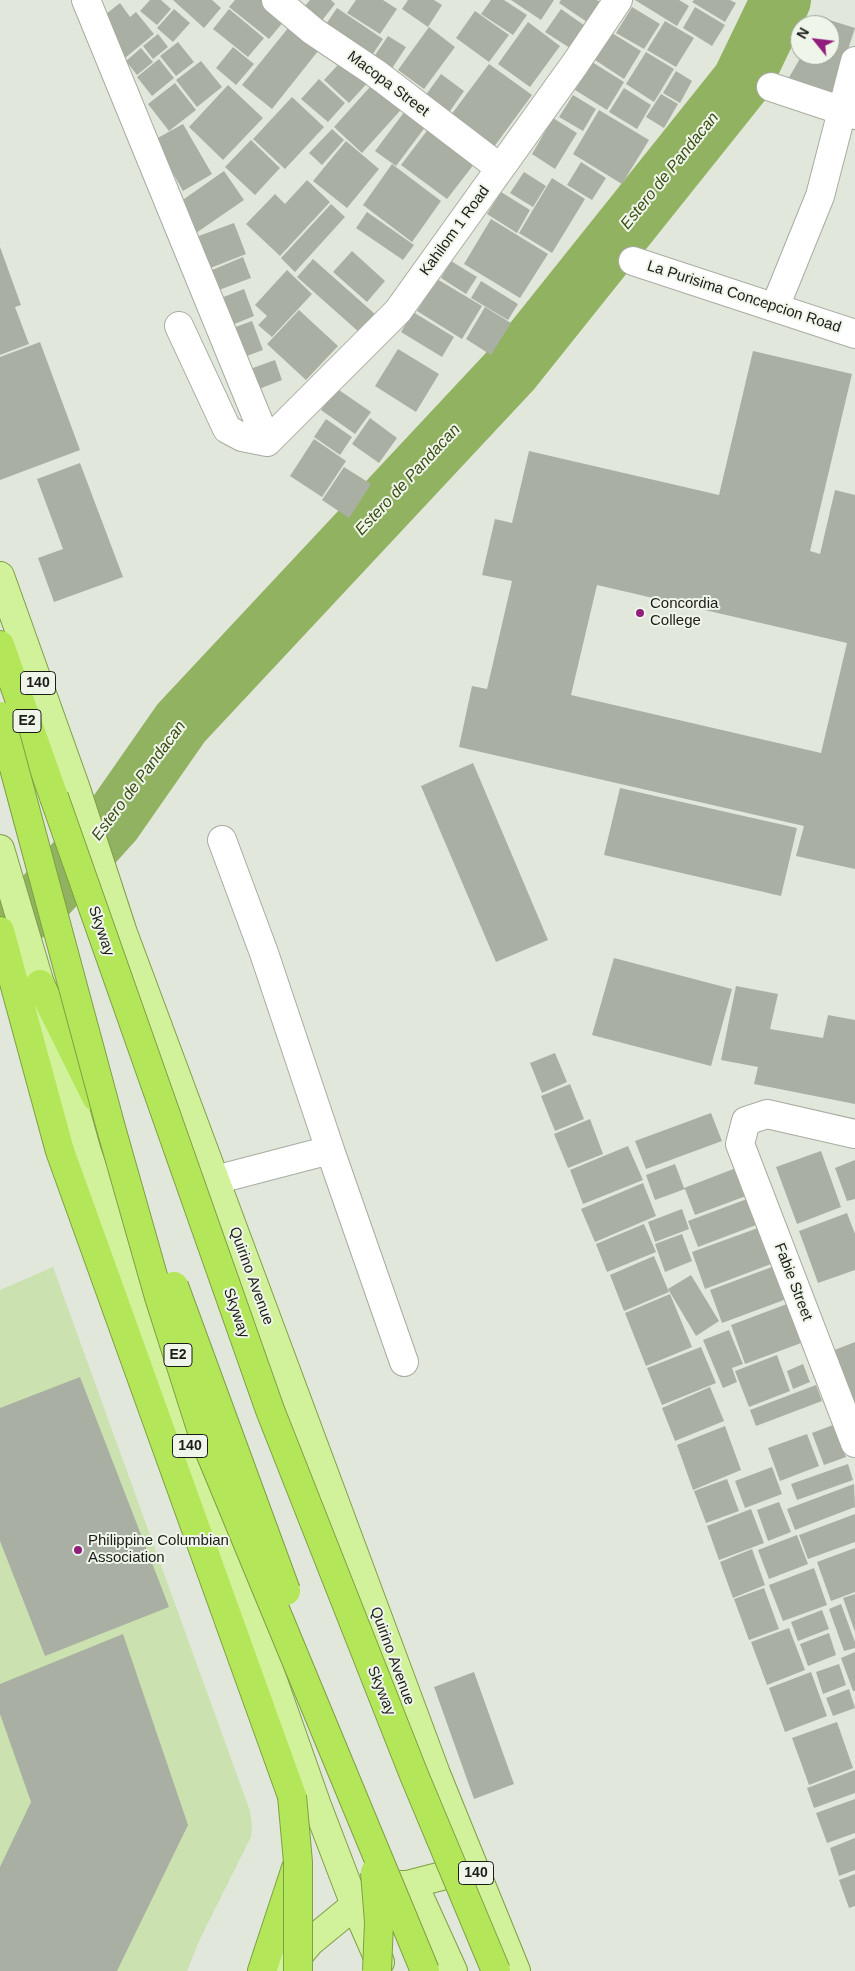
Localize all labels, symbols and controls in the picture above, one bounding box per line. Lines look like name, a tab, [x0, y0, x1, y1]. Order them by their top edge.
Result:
north arrow	[790, 15, 840, 65]
text: N	[793, 25, 812, 42]
street label: Macopa Street	[344, 47, 432, 121]
water label: Estero de Pandacan	[617, 109, 723, 233]
street label: Kahilom 1 Road	[416, 183, 494, 279]
street label: La Purisima Concepcion Road	[645, 257, 843, 337]
water label: Estero de Pandacan	[352, 420, 464, 540]
place label: Concordia College	[650, 595, 718, 630]
marker: Concordia College	[634, 607, 646, 619]
road number: 140	[20, 671, 56, 694]
road number: E2	[13, 709, 41, 732]
water label: Estero de Pandacan	[88, 717, 190, 845]
street label: Skyway	[84, 904, 118, 958]
street label: Quirino Avenue	[225, 1224, 277, 1328]
street label: Fabie Street	[770, 1241, 816, 1323]
street label: Skyway	[219, 1286, 253, 1340]
road number: E2	[164, 1344, 192, 1366]
road number: 140	[172, 1434, 208, 1458]
place label: Philippine Columbian Association	[88, 1532, 229, 1567]
marker: Philippine Columbian Association	[72, 1544, 84, 1556]
street label: Quirino Avenue	[366, 1604, 418, 1708]
street label: Skyway	[363, 1664, 399, 1718]
road number: 140	[458, 1862, 494, 1885]

